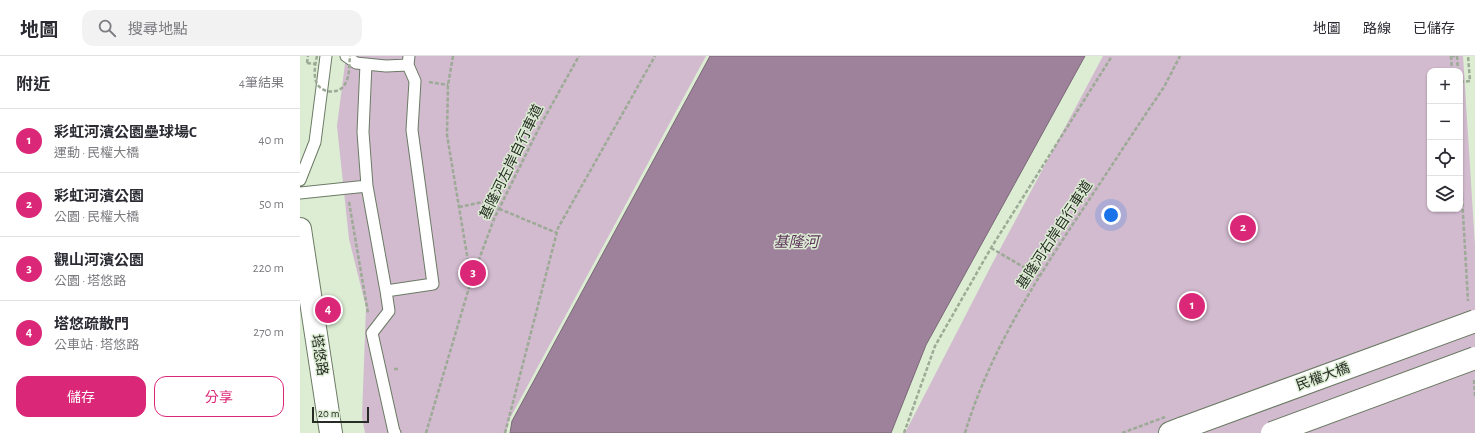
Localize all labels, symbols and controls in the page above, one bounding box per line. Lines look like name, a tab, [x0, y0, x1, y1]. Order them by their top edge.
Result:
search box	[82, 10, 362, 46]
icon: search	[96, 17, 118, 39]
text: 地圖	[20, 21, 58, 40]
text: 搜尋地點	[128, 22, 188, 37]
text: 地圖	[1313, 22, 1341, 36]
text: 路線	[1363, 22, 1391, 36]
text: 已儲存	[1413, 22, 1455, 36]
map controls	[1427, 68, 1463, 212]
button: +	[1427, 68, 1463, 104]
text: 附近	[16, 76, 50, 93]
text: 4筆結果	[239, 77, 284, 90]
street label: 基隆河左岸自行車道	[477, 102, 546, 222]
button: −	[1427, 104, 1463, 140]
text: 彩虹河濱公園壘球場C	[54, 125, 197, 140]
text: 1	[27, 134, 31, 147]
text: 40 m	[258, 134, 284, 147]
button: locate	[1427, 140, 1463, 176]
text: 運動 · 民權大橋	[54, 147, 139, 160]
button: layers	[1427, 176, 1463, 212]
street label: 基隆河右岸自行車道	[1014, 178, 1095, 292]
text: 彩虹河濱公園	[54, 189, 144, 204]
text: 2	[26, 198, 32, 211]
text: 50 m	[259, 198, 284, 211]
your location	[1101, 205, 1121, 225]
text: 公園 · 民權大橋	[54, 211, 139, 224]
pin: 2	[1230, 213, 1256, 243]
water label: 基隆河	[773, 234, 821, 250]
text: 觀山河濱公園	[54, 253, 144, 268]
pin: 3	[460, 258, 486, 288]
text: 3	[26, 262, 32, 275]
text: 220 m	[253, 262, 284, 275]
text: 公園 · 塔悠路	[54, 275, 126, 288]
pin: 1	[1179, 291, 1205, 321]
pin: 4	[315, 295, 341, 325]
text: 塔悠疏散門	[54, 317, 129, 332]
text: 4	[26, 326, 32, 339]
text: 270 m	[253, 326, 284, 339]
street label: 塔悠路	[309, 333, 330, 377]
text: 公車站 · 塔悠路	[54, 339, 139, 352]
street label: 民權大橋	[1294, 360, 1352, 393]
button: 儲存	[16, 376, 146, 417]
button: 分享	[154, 376, 284, 417]
scale bar	[312, 405, 369, 424]
text: 20 m	[318, 408, 339, 419]

